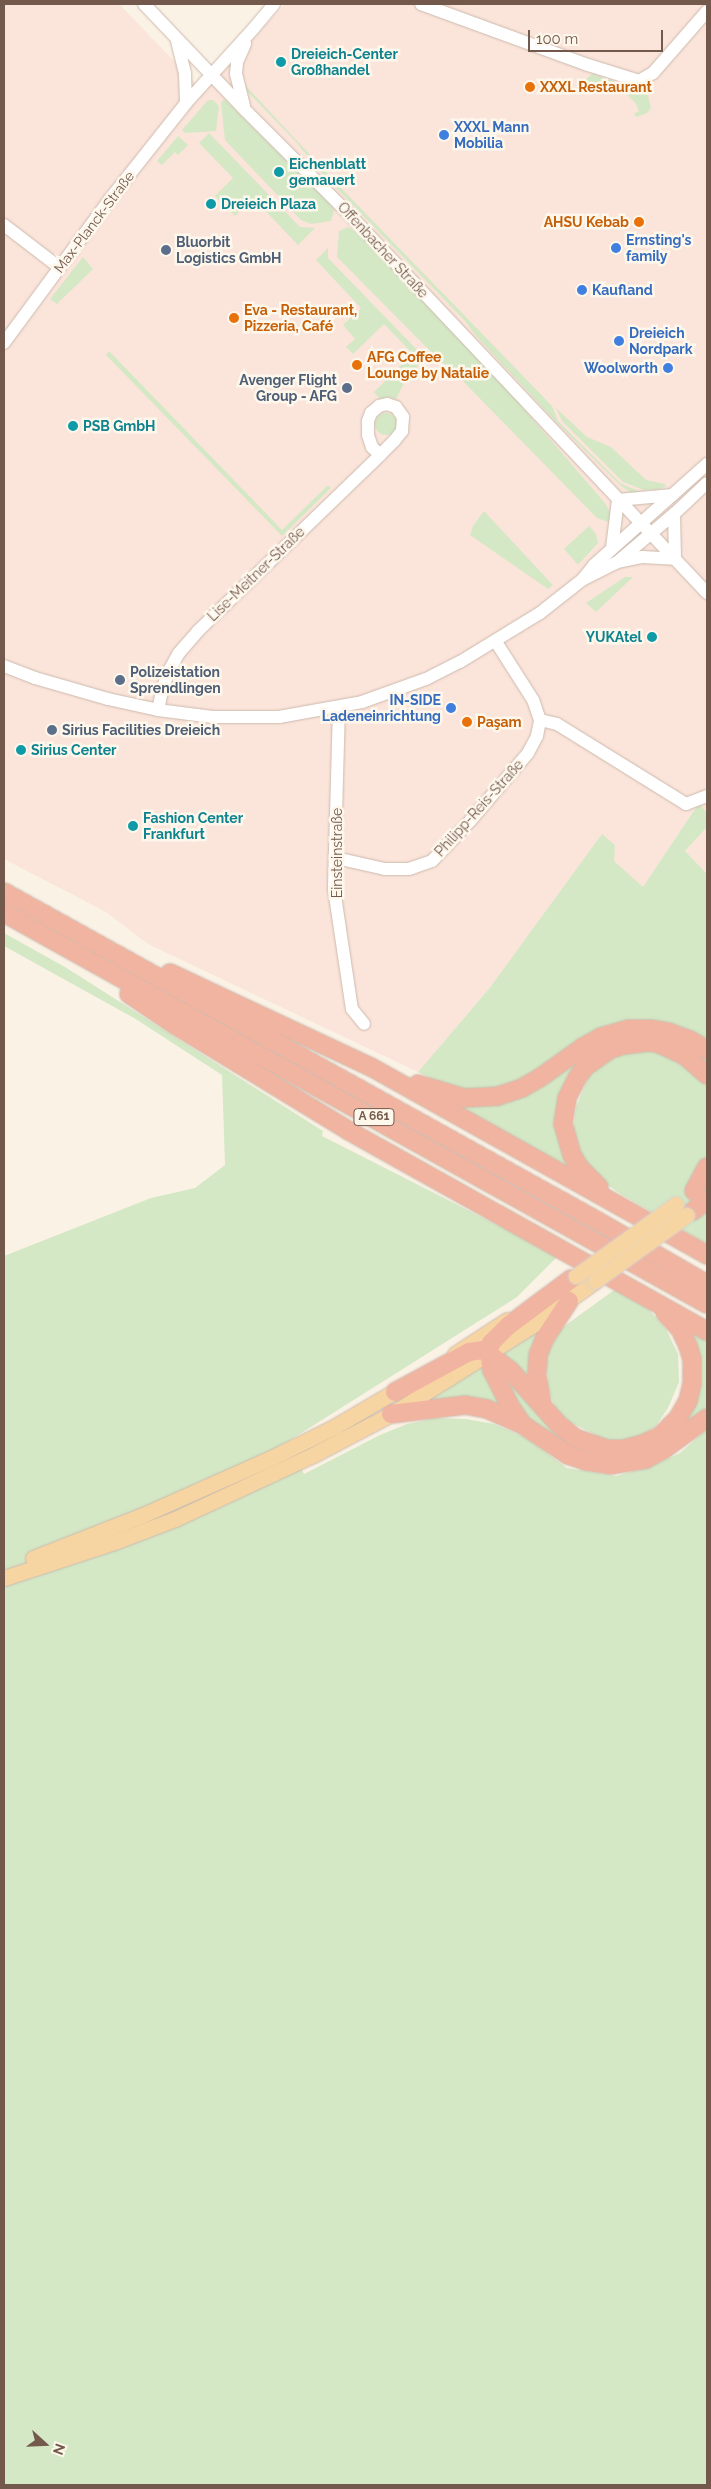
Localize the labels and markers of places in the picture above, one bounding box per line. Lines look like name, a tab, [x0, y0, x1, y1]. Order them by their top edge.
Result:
place label: Dreieich-Center Großhandel	[291, 46, 398, 78]
marker: Dreieich-Center Großhandel	[275, 56, 287, 68]
place label: XXXL Restaurant	[540, 79, 652, 95]
marker: XXXL Restaurant	[524, 81, 536, 93]
place label: XXXL Mann Mobilia	[454, 119, 530, 152]
marker: XXXL Mann Mobilia	[438, 129, 450, 141]
place label: Eichenblatt gemauert	[289, 156, 366, 188]
marker: Eichenblatt gemauert	[273, 166, 285, 178]
place label: Dreieich Plaza	[221, 196, 316, 212]
marker: Dreieich Plaza	[205, 198, 217, 210]
place label: AHSU Kebab	[544, 214, 629, 230]
marker: AHSU Kebab	[633, 216, 645, 228]
place label: Ernsting's family	[626, 232, 691, 264]
place label: Bluorbit Logistics GmbH	[176, 234, 281, 266]
marker: Ernsting's family	[610, 242, 622, 254]
marker: Bluorbit Logistics GmbH	[160, 244, 172, 256]
place label: Kaufland	[592, 282, 653, 298]
marker: Kaufland	[576, 284, 588, 296]
place label: Eva - Restaurant, Pizzeria, Café	[244, 302, 357, 334]
marker: Eva - Restaurant, Pizzeria, Café	[228, 312, 240, 324]
place label: Dreieich Nordpark	[629, 325, 693, 358]
marker: Dreieich Nordpark	[613, 335, 625, 347]
place label: AFG Coffee Lounge by Natalie	[367, 349, 489, 382]
marker: AFG Coffee Lounge by Natalie	[351, 359, 363, 371]
place label: Woolworth	[584, 360, 658, 376]
marker: Woolworth	[662, 362, 674, 374]
place label: Avenger Flight Group - AFG	[239, 372, 337, 404]
marker: Avenger Flight Group - AFG	[341, 382, 353, 394]
place label: PSB GmbH	[83, 418, 156, 434]
marker: PSB GmbH	[67, 420, 79, 432]
place label: YUKAtel	[586, 629, 642, 645]
marker: YUKAtel	[646, 631, 658, 643]
place label: Polizeistation Sprendlingen	[130, 664, 221, 696]
marker: Polizeistation Sprendlingen	[114, 674, 126, 686]
place label: IN-SIDE Ladeneinrichtung	[322, 692, 441, 724]
marker: IN-SIDE Ladeneinrichtung	[445, 702, 457, 714]
place label: Paşam	[477, 714, 522, 730]
marker: Paşam	[461, 716, 473, 728]
place label: Sirius Facilities Dreieich	[62, 722, 220, 738]
marker: Sirius Facilities Dreieich	[46, 724, 58, 736]
place label: Sirius Center	[31, 742, 117, 758]
marker: Sirius Center	[15, 744, 27, 756]
place label: Fashion Center Frankfurt	[143, 810, 243, 842]
marker: Fashion Center Frankfurt	[127, 820, 139, 832]

